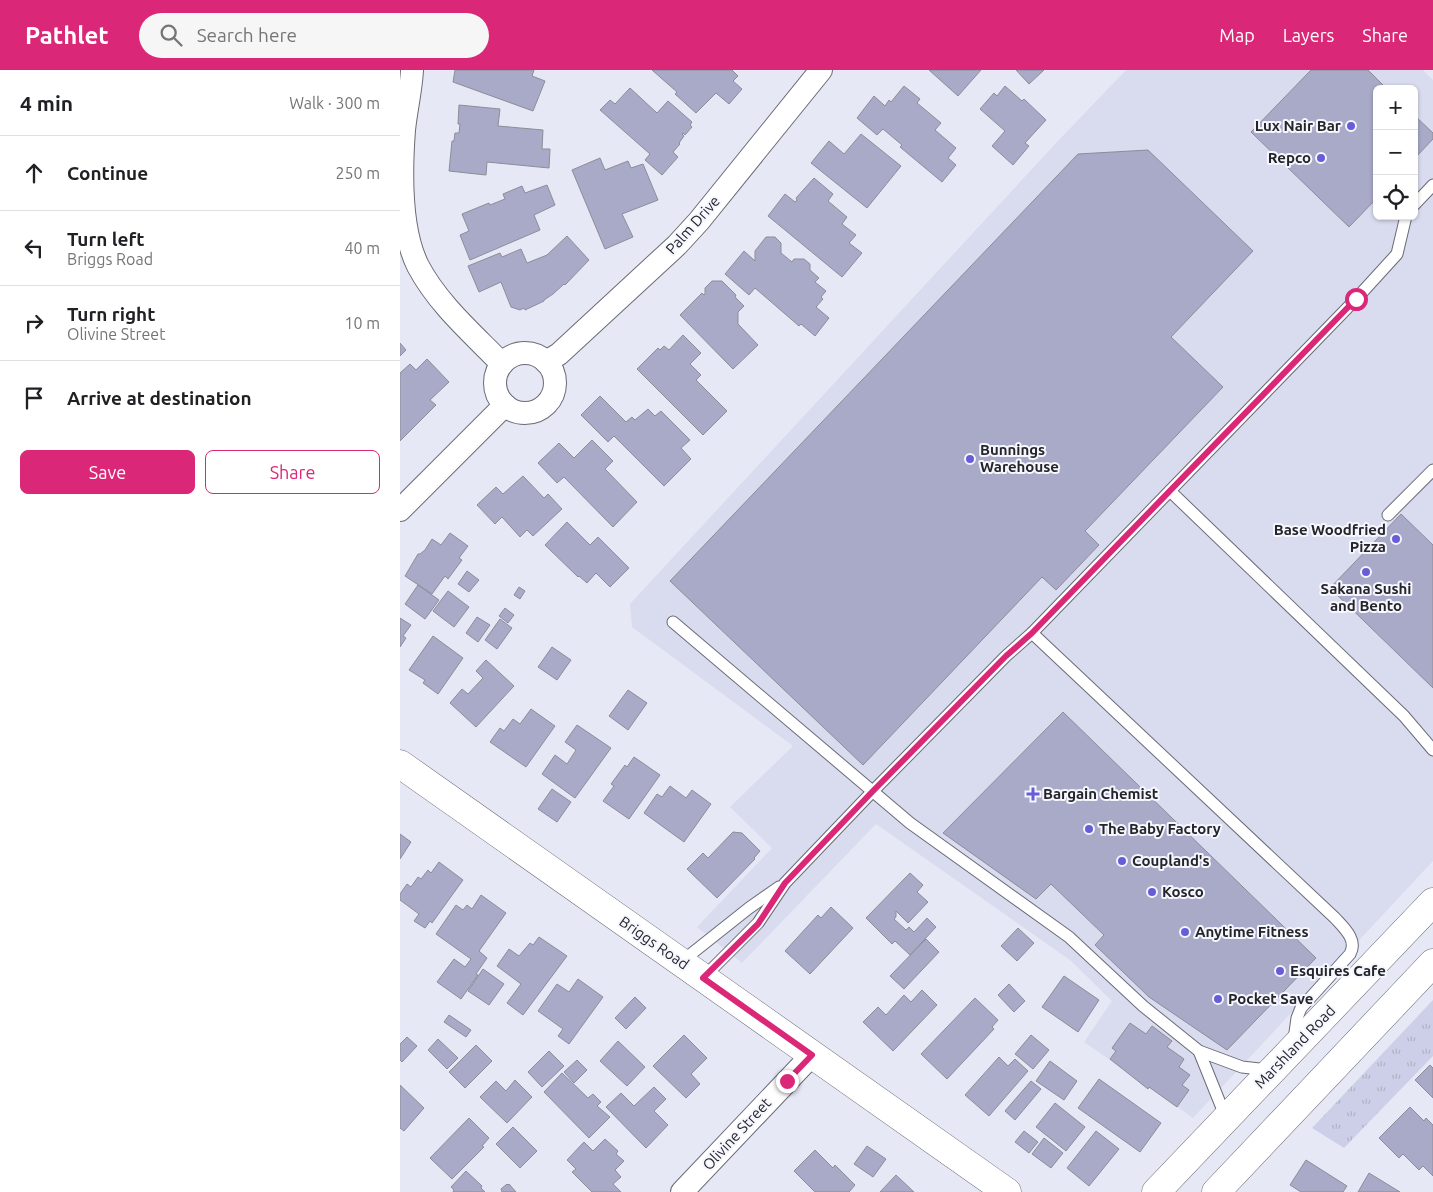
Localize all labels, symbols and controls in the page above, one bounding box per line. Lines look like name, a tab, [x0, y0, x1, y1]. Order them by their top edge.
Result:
search box	[139, 13, 489, 58]
icon: search	[157, 21, 185, 49]
text: Pathlet	[25, 22, 109, 49]
text: Search here	[197, 24, 297, 46]
text: Map	[1219, 25, 1255, 45]
text: Layers	[1283, 25, 1334, 45]
text: Share	[1362, 25, 1408, 45]
map controls	[1373, 85, 1418, 220]
button: +	[1373, 85, 1418, 130]
text: 4 min	[20, 91, 73, 115]
text: Walk · 300 m	[289, 94, 380, 112]
place label: Lux Nair Bar	[1255, 117, 1342, 134]
marker: Lux Nair Bar	[1345, 120, 1357, 132]
button: −	[1373, 130, 1418, 175]
place label: Repco	[1268, 149, 1311, 166]
marker: Repco	[1315, 152, 1327, 164]
icon: ahead	[20, 159, 48, 187]
text: Continue	[67, 162, 148, 184]
text: 250 m	[335, 164, 380, 182]
button: locate	[1373, 175, 1418, 220]
street label: Palm Drive	[662, 192, 723, 257]
text: Turn left	[67, 228, 145, 250]
icon: left	[20, 234, 48, 262]
text: 40 m	[344, 239, 380, 257]
text: Briggs Road	[67, 250, 153, 268]
route start	[1345, 288, 1368, 311]
text: Turn right	[67, 303, 155, 325]
icon: right	[20, 309, 48, 337]
text: 10 m	[344, 314, 380, 332]
text: Olivine Street	[67, 325, 165, 343]
icon: arrive	[20, 384, 48, 412]
text: Arrive at destination	[67, 387, 252, 409]
place label: Bunnings Warehouse	[980, 441, 1059, 475]
button: Save	[20, 450, 195, 494]
button: Share	[205, 450, 380, 494]
marker: Bunnings Warehouse	[964, 453, 976, 465]
place label: Base Woodfried Pizza	[1274, 521, 1386, 555]
marker: Base Woodfried Pizza	[1390, 533, 1402, 545]
marker: Sakana Sushi and Bento	[1360, 566, 1372, 578]
place label: Sakana Sushi and Bento	[1320, 580, 1412, 614]
place label: Bargain Chemist	[1043, 785, 1159, 802]
marker: Bargain Chemist	[1027, 788, 1039, 800]
place label: The Baby Factory	[1099, 820, 1221, 837]
marker: The Baby Factory	[1083, 823, 1095, 835]
place label: Coupland's	[1132, 852, 1210, 869]
marker: Coupland's	[1116, 855, 1128, 867]
place label: Kosco	[1162, 883, 1204, 900]
marker: Kosco	[1146, 886, 1158, 898]
street label: Briggs Road	[616, 913, 692, 973]
place label: Anytime Fitness	[1195, 923, 1308, 940]
marker: Anytime Fitness	[1179, 926, 1191, 938]
place label: Esquires Cafe	[1290, 962, 1386, 979]
marker: Esquires Cafe	[1274, 965, 1286, 977]
place label: Pocket Save	[1228, 990, 1313, 1007]
marker: Pocket Save	[1212, 993, 1224, 1005]
street label: Marshland Road	[1251, 1002, 1338, 1092]
route end	[776, 1070, 799, 1093]
street label: Olivine Street	[699, 1094, 774, 1173]

